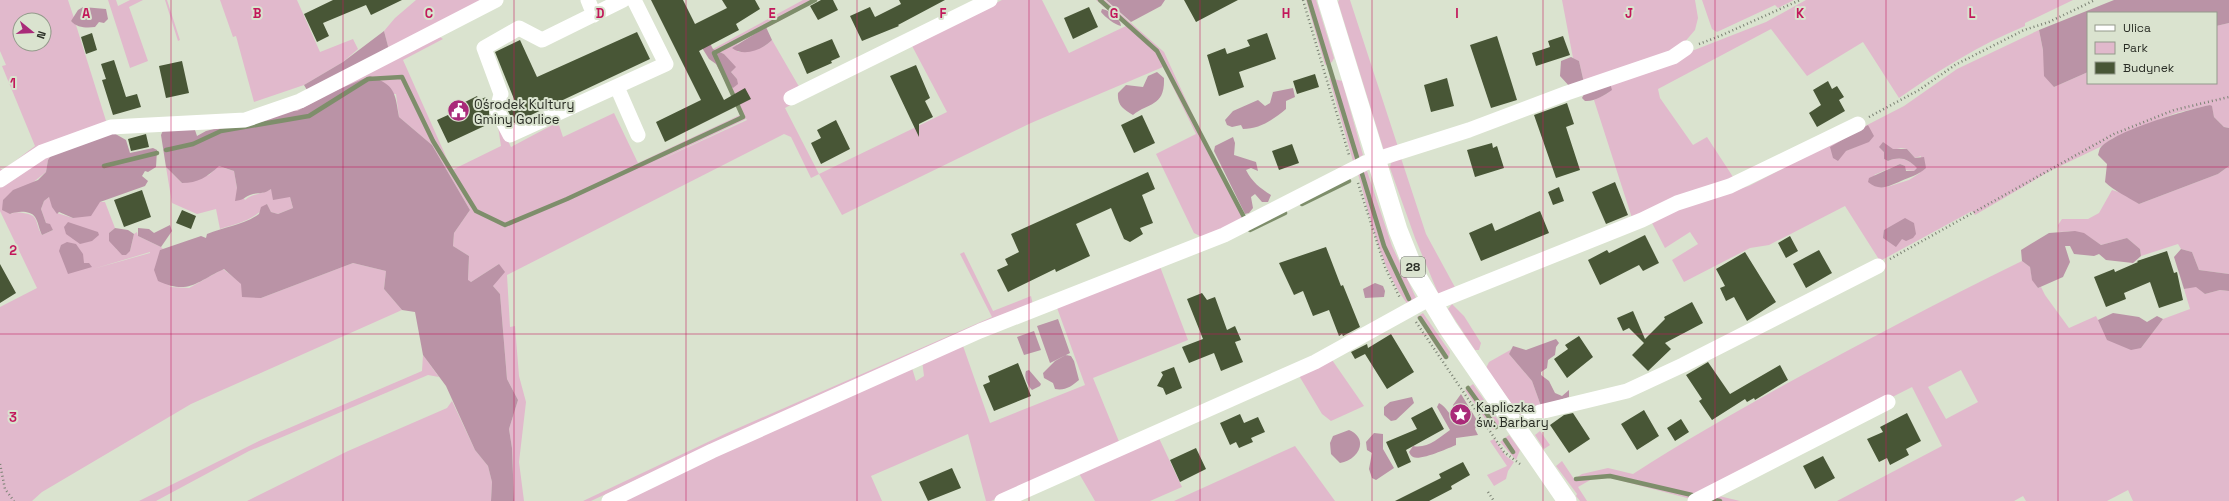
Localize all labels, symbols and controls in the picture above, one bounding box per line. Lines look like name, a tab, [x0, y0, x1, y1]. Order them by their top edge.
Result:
text: A	[82, 5, 91, 22]
text: B	[253, 5, 262, 22]
text: C	[425, 5, 433, 22]
text: D	[596, 5, 605, 22]
text: E	[768, 5, 776, 22]
text: F	[940, 5, 947, 22]
text: G	[1110, 5, 1118, 22]
text: H	[1282, 5, 1290, 22]
text: I	[1455, 5, 1459, 22]
text: J	[1625, 5, 1633, 22]
text: K	[1796, 5, 1805, 22]
text: L	[1968, 5, 1976, 22]
north arrow	[12, 12, 52, 52]
legend	[2087, 12, 2217, 84]
text: Ulica	[2123, 20, 2151, 36]
text: N	[34, 29, 49, 41]
text: Park	[2123, 40, 2148, 56]
text: Budynek	[2123, 60, 2175, 76]
text: 1	[10, 75, 16, 92]
place label: Ośrodek Kultury Gminy Gorlice	[474, 96, 574, 128]
public building icon: Ośrodek Kultury Gminy Gorlice	[445, 98, 471, 124]
text: 2	[9, 242, 17, 259]
road number: 28	[1401, 257, 1425, 277]
place label: Kapliczka św. Barbary	[1476, 399, 1549, 431]
place icon: Kapliczka św. Barbary	[1448, 401, 1474, 427]
text: 3	[9, 409, 17, 426]

